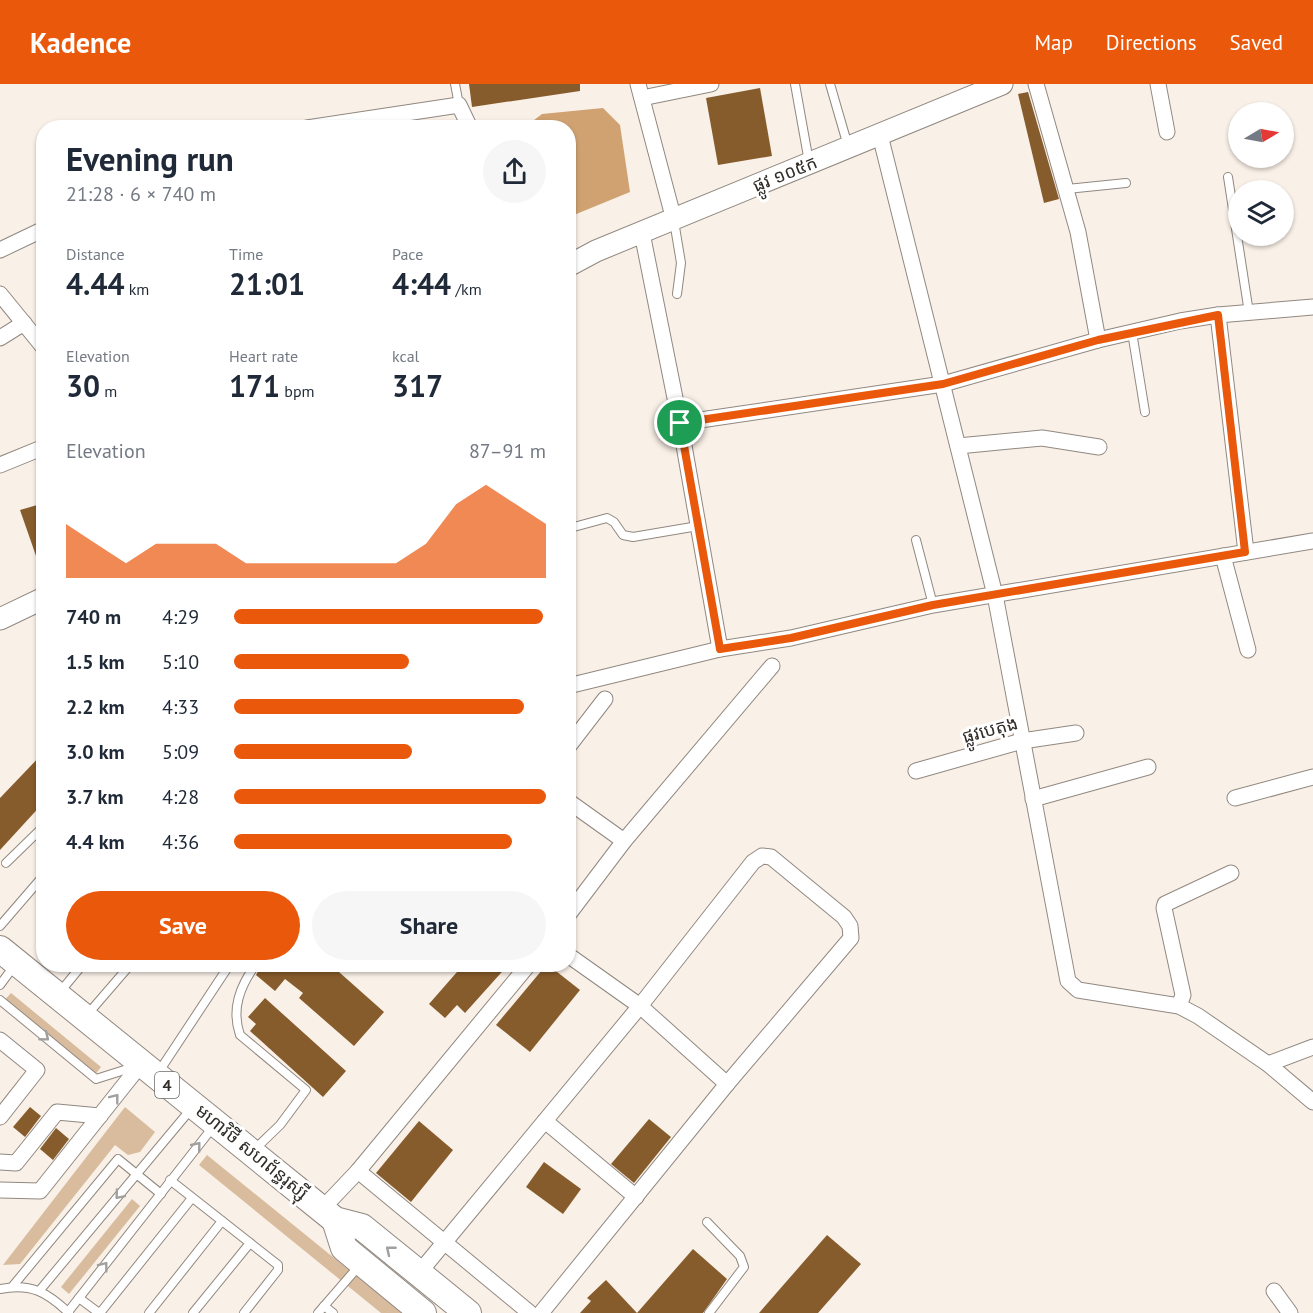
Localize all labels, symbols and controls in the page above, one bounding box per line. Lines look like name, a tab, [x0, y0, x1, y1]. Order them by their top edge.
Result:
text: Kadence	[30, 24, 131, 61]
text: Map	[1034, 29, 1073, 56]
text: Directions	[1106, 29, 1197, 56]
text: Saved	[1230, 29, 1283, 56]
north arrow	[1228, 102, 1294, 168]
map controls	[1228, 102, 1294, 246]
text: Evening run	[66, 137, 234, 180]
button: share	[483, 140, 546, 203]
street label: ផ្លូវ ១០៥ក	[749, 150, 823, 202]
button: layers	[1228, 180, 1294, 246]
text: 21:28 · 6 × 740 m	[66, 181, 216, 207]
text: Distance	[66, 244, 125, 264]
text: Time	[229, 244, 263, 264]
text: Pace	[392, 244, 423, 264]
text: 4.44	[66, 264, 124, 303]
text: 21:01	[229, 264, 305, 303]
text: 4:44	[392, 264, 451, 303]
text: km	[124, 279, 149, 299]
text: /km	[451, 279, 482, 299]
text: Elevation	[66, 346, 130, 366]
text: Heart rate	[229, 346, 298, 366]
text: kcal	[392, 346, 419, 366]
text: 30	[66, 366, 100, 405]
text: 171	[229, 366, 280, 405]
text: 317	[392, 366, 443, 405]
text: m	[100, 381, 117, 401]
text: bpm	[280, 381, 315, 401]
pin	[654, 397, 705, 448]
icon: arrive	[663, 406, 696, 439]
text: Elevation	[66, 438, 146, 464]
text: 87–91 m	[469, 438, 546, 464]
text: 740 m	[66, 604, 121, 630]
text: 4:29	[162, 604, 199, 630]
text: 1.5 km	[66, 649, 125, 675]
text: 5:10	[162, 649, 199, 675]
text: 2.2 km	[66, 694, 125, 720]
text: 4:33	[162, 694, 199, 720]
street label: ផ្លូវបេតុង	[959, 711, 1022, 753]
text: 3.0 km	[66, 739, 125, 765]
text: 5:09	[162, 739, 199, 765]
text: 3.7 km	[66, 784, 124, 810]
text: 4:28	[162, 784, 199, 810]
text: 4.4 km	[66, 829, 125, 855]
text: 4:36	[162, 829, 199, 855]
button: Save	[66, 891, 300, 960]
button: Share	[312, 891, 546, 960]
one-way arrow	[38, 1030, 49, 1041]
road number: 4	[155, 1072, 179, 1098]
one-way arrow	[107, 1093, 118, 1104]
street label: មហាវិថី សហព័ន្ធរុស្ស៊ី	[187, 1099, 314, 1209]
one-way arrow	[190, 1142, 201, 1153]
one-way arrow	[115, 1188, 126, 1199]
one-way arrow	[386, 1246, 397, 1257]
one-way arrow	[97, 1262, 108, 1273]

